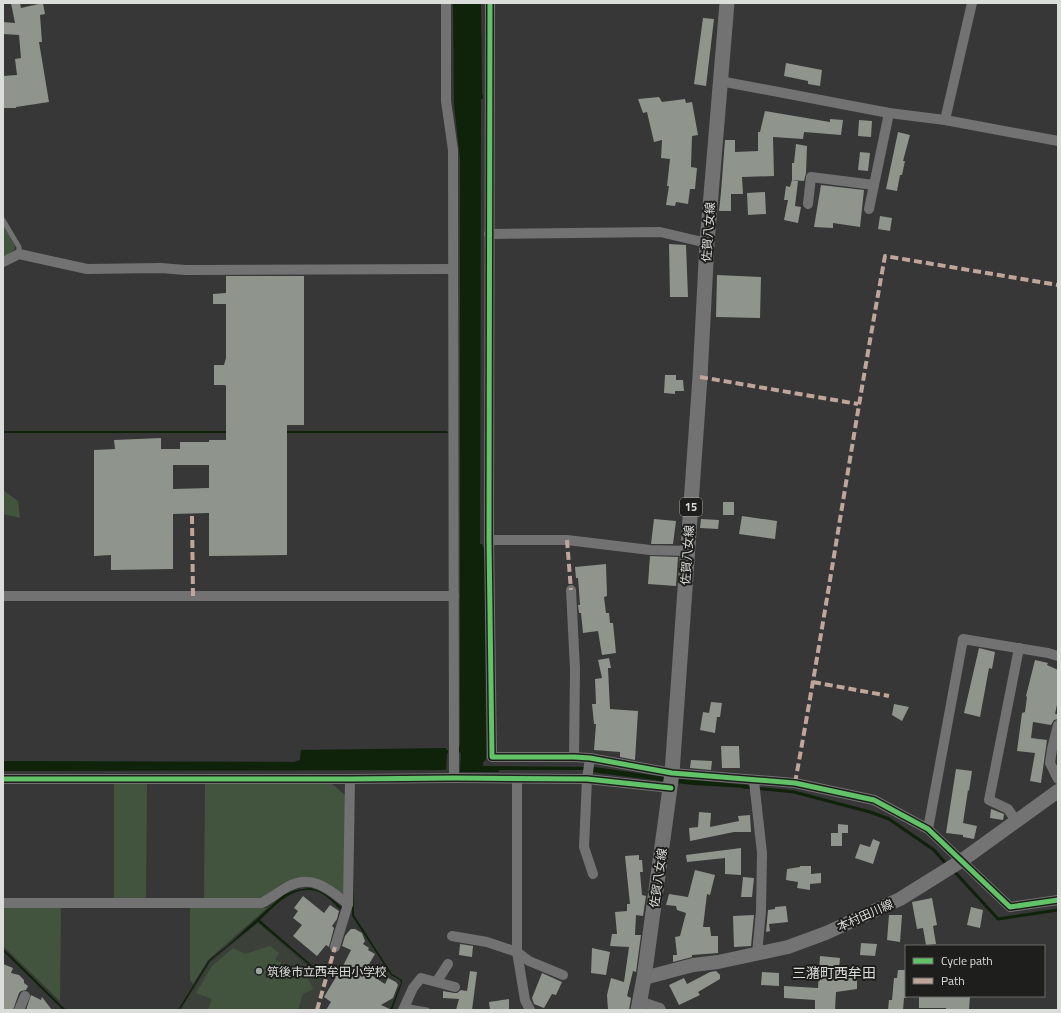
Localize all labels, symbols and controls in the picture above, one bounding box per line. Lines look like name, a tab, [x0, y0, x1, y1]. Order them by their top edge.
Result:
street label: 佐賀八女線	[696, 201, 720, 263]
road number: 15	[680, 498, 702, 516]
street label: 佐賀八女線	[675, 524, 699, 586]
street label: 佐賀八女線	[644, 847, 672, 909]
street label: 本村田川線	[834, 894, 896, 936]
legend	[905, 945, 1045, 997]
text: Cycle path	[941, 951, 993, 970]
place label: 筑後市立西牟田小学校	[267, 962, 387, 981]
district label: 三潴町西牟田	[792, 962, 876, 983]
marker: 筑後市立西牟田小学校	[254, 966, 264, 976]
text: Path	[941, 971, 965, 990]

